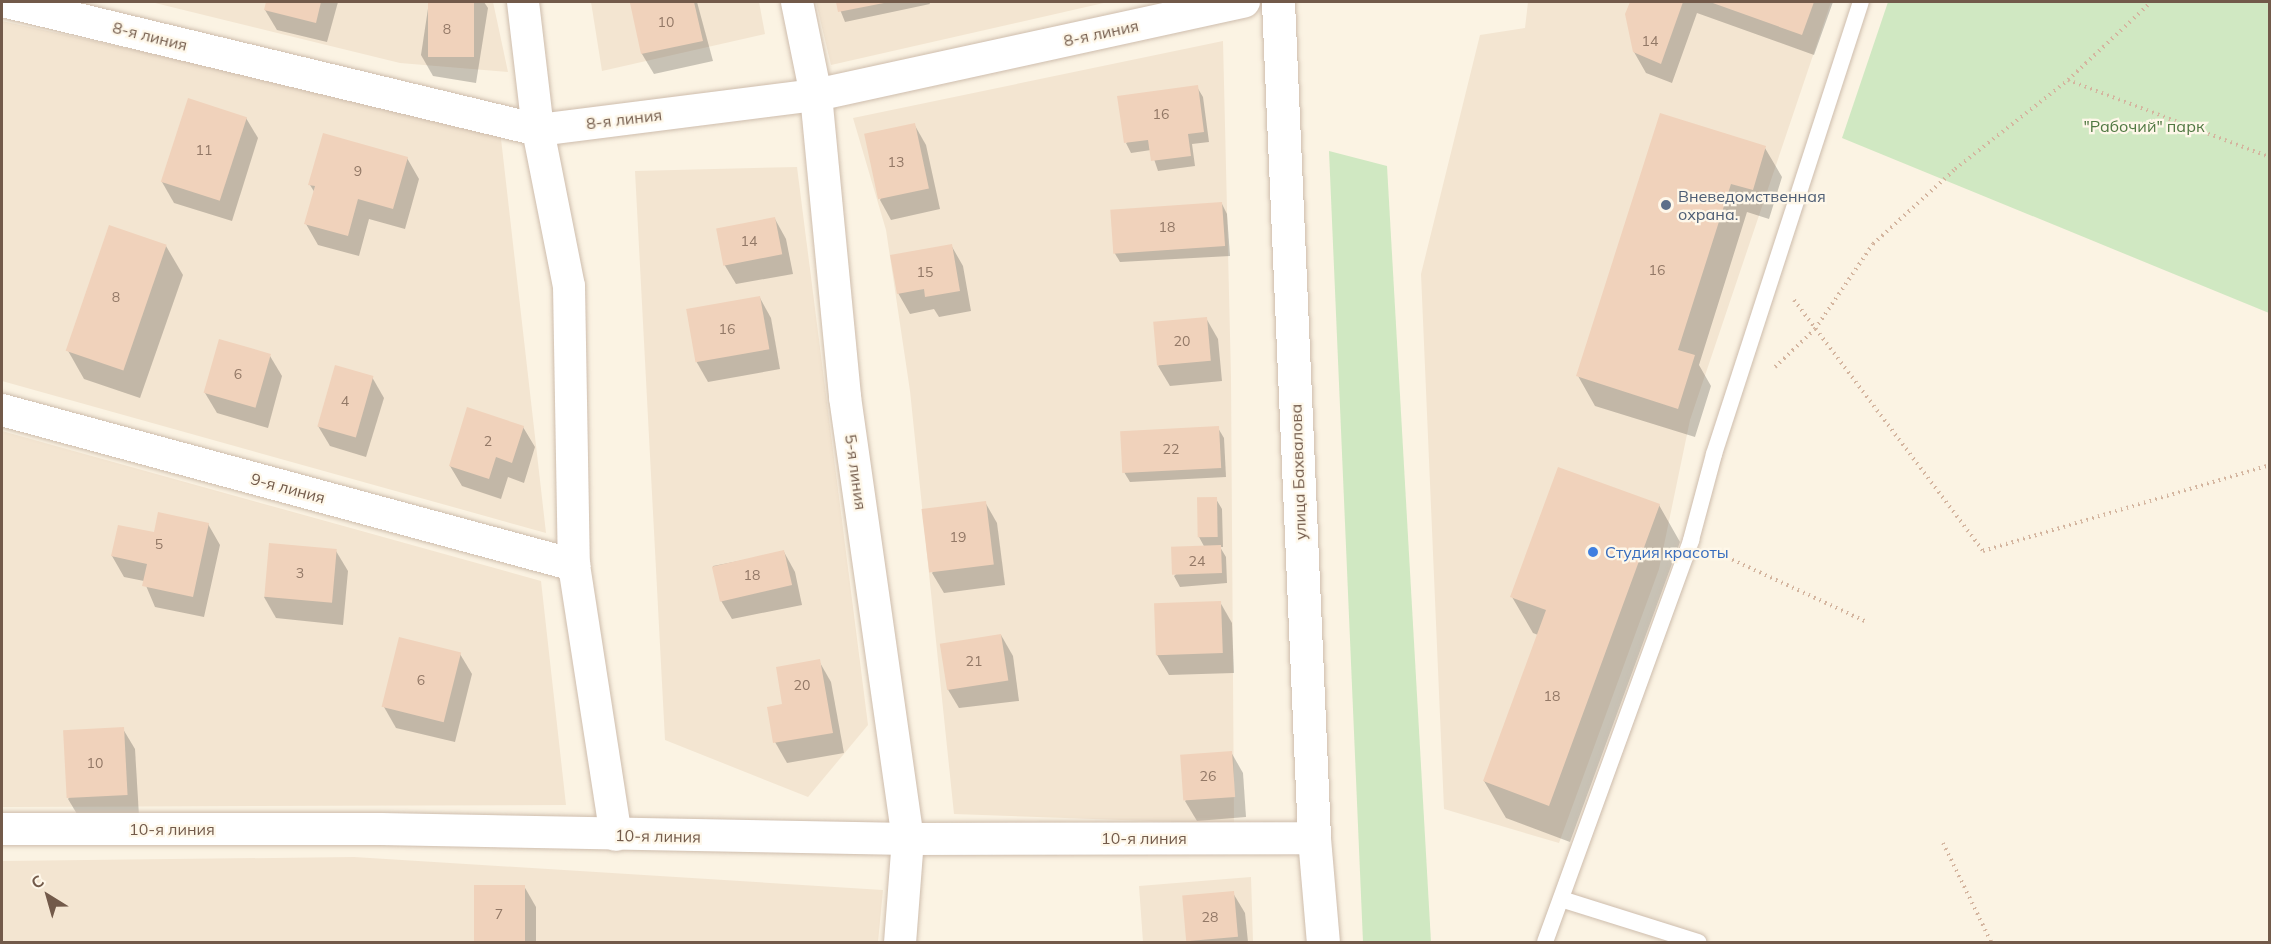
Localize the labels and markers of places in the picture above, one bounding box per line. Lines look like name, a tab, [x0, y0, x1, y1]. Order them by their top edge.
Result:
place label: Вневедомственная охрана.	[1678, 186, 1826, 224]
marker: Вневедомственная охрана.	[1659, 198, 1673, 212]
place label: Студия красоты	[1605, 542, 1729, 562]
marker: Студия красоты	[1586, 545, 1600, 559]

